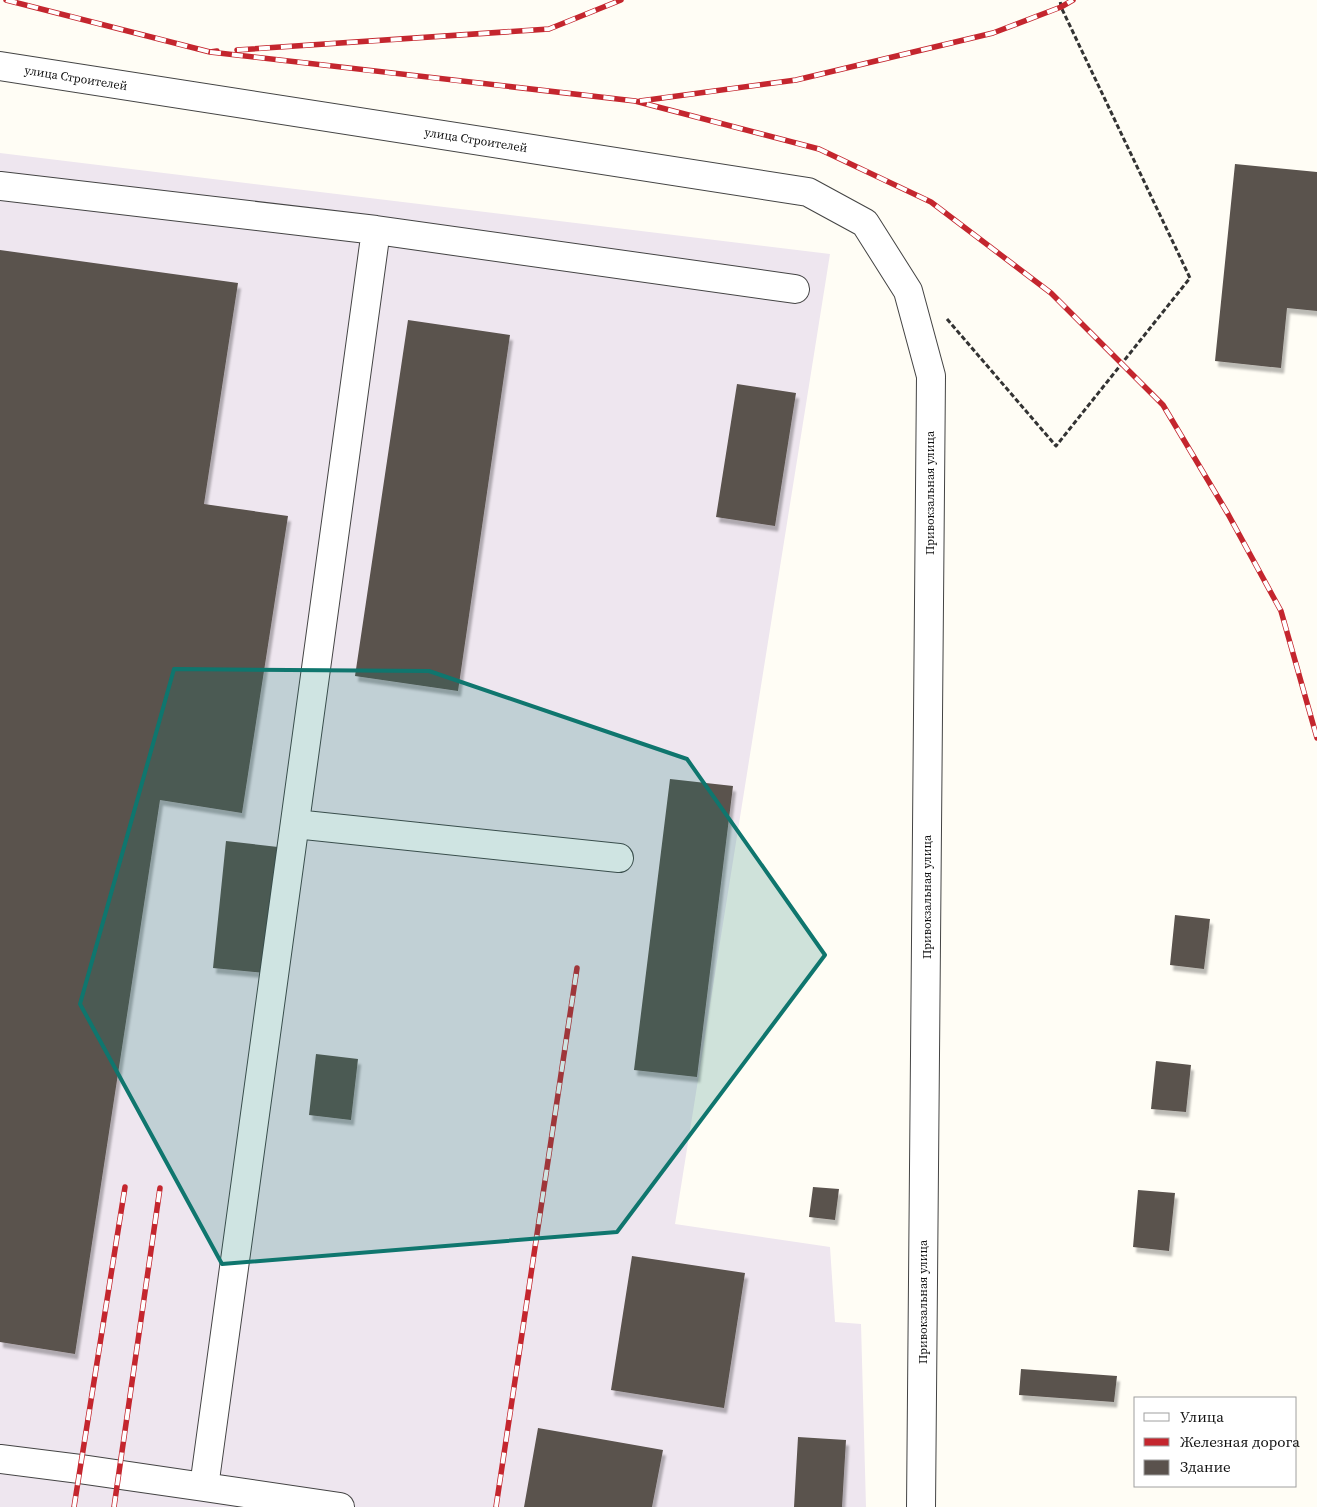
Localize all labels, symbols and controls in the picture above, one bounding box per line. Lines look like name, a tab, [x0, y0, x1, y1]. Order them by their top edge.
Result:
street label: улица Строителей	[23, 62, 129, 94]
street label: улица Строителей	[423, 124, 529, 156]
street label: Привокзальная улица	[922, 430, 938, 555]
street label: Привокзальная улица	[919, 834, 935, 959]
street label: Привокзальная улица	[915, 1239, 931, 1364]
legend	[1134, 1397, 1297, 1487]
text: Улица	[1180, 1406, 1224, 1427]
text: Железная дорога	[1180, 1431, 1300, 1452]
text: Здание	[1180, 1456, 1231, 1477]

